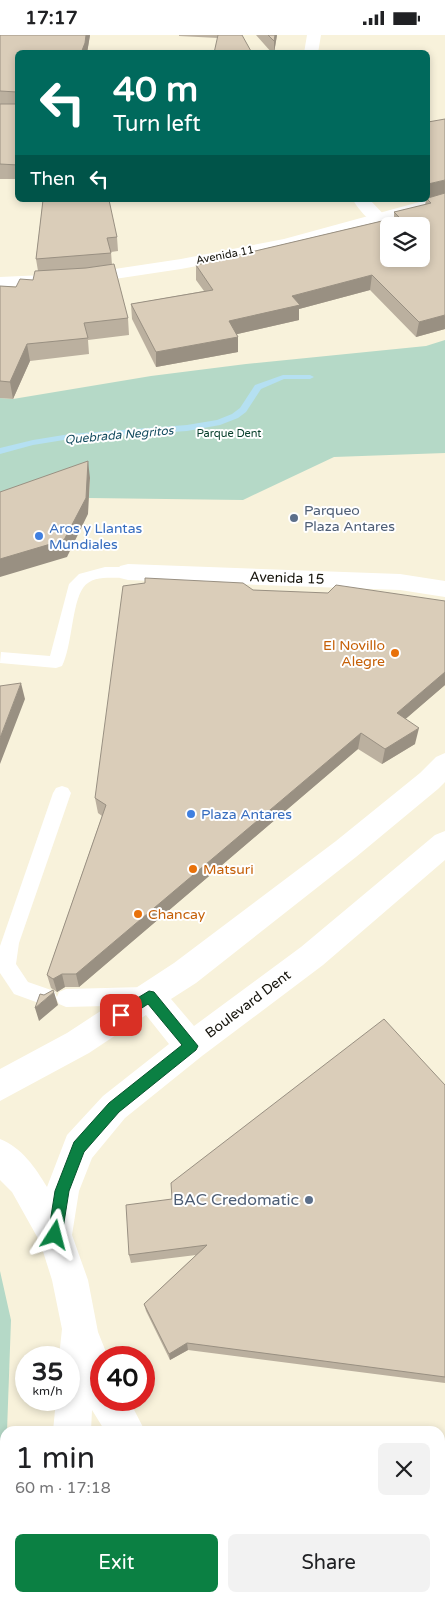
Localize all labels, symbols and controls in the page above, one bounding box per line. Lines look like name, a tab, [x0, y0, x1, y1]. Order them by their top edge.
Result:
text: 17:17	[25, 7, 78, 29]
text: 40 m	[113, 69, 198, 111]
icon: left	[30, 70, 95, 135]
text: Turn left	[113, 111, 201, 137]
icon: left	[85, 165, 113, 193]
text: Then	[30, 168, 75, 190]
map controls	[380, 217, 430, 267]
button: layers	[380, 217, 430, 267]
street label: Avenida 11	[195, 243, 255, 267]
water label: Quebrada Negritos	[64, 423, 175, 447]
park label: Parque Dent	[196, 427, 262, 440]
place label: Parqueo Plaza Antares	[304, 502, 395, 535]
marker: Parqueo Plaza Antares	[288, 512, 300, 524]
place label: Aros y Llantas Mundiales	[49, 520, 143, 553]
marker: Aros y Llantas Mundiales	[33, 530, 45, 542]
street label: Avenida 15	[249, 568, 325, 588]
place label: El Novillo Alegre	[323, 637, 385, 670]
marker: El Novillo Alegre	[389, 647, 401, 659]
place label: Plaza Antares	[201, 806, 292, 823]
marker: Plaza Antares	[185, 808, 197, 820]
place label: Matsuri	[203, 861, 254, 878]
marker: Matsuri	[187, 863, 199, 875]
place label: Chancay	[148, 906, 206, 923]
marker: Chancay	[132, 908, 144, 920]
street label: Boulevard Dent	[202, 966, 295, 1042]
pin	[100, 994, 142, 1036]
icon: arrive	[107, 1001, 135, 1029]
place label: BAC Credomatic	[173, 1190, 299, 1210]
marker: BAC Credomatic	[303, 1194, 315, 1206]
position arrow	[28, 1208, 80, 1260]
speed limit sign: 40	[90, 1346, 155, 1411]
text: 35	[32, 1357, 63, 1387]
text: km/h	[32, 1384, 63, 1398]
text: 1 min	[15, 1440, 95, 1477]
button: close	[378, 1443, 430, 1495]
text: 60 m · 17:18	[15, 1478, 111, 1498]
button: Exit	[15, 1534, 218, 1592]
button: Share	[228, 1534, 430, 1592]

